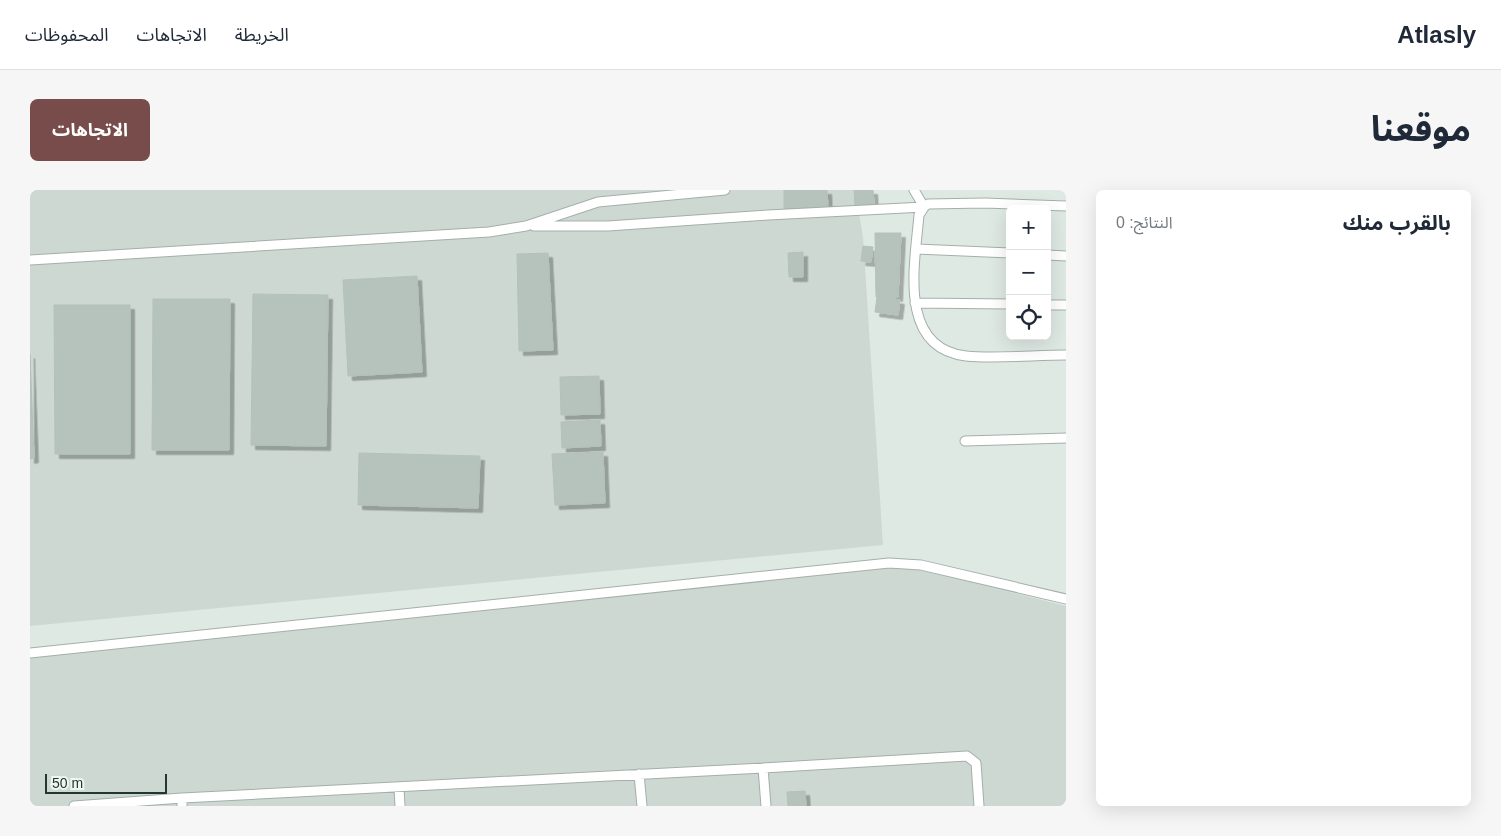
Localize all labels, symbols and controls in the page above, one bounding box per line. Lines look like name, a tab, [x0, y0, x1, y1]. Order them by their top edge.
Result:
text: Atlasly	[1397, 21, 1476, 48]
text: المحفوظات	[25, 25, 109, 45]
text: الاتجاهات	[137, 25, 207, 45]
text: الخريطة	[235, 25, 289, 45]
button: الاتجاهات	[30, 99, 150, 161]
text: موقعنا	[1371, 109, 1471, 148]
map controls	[1006, 205, 1051, 340]
button: +	[1006, 205, 1051, 250]
text: بالقرب منك	[1343, 211, 1451, 234]
text: النتائج: 0	[1116, 214, 1173, 231]
button: −	[1006, 250, 1051, 295]
button: locate	[1006, 295, 1051, 340]
scale bar	[45, 771, 168, 794]
text: 50 m	[52, 775, 83, 791]

